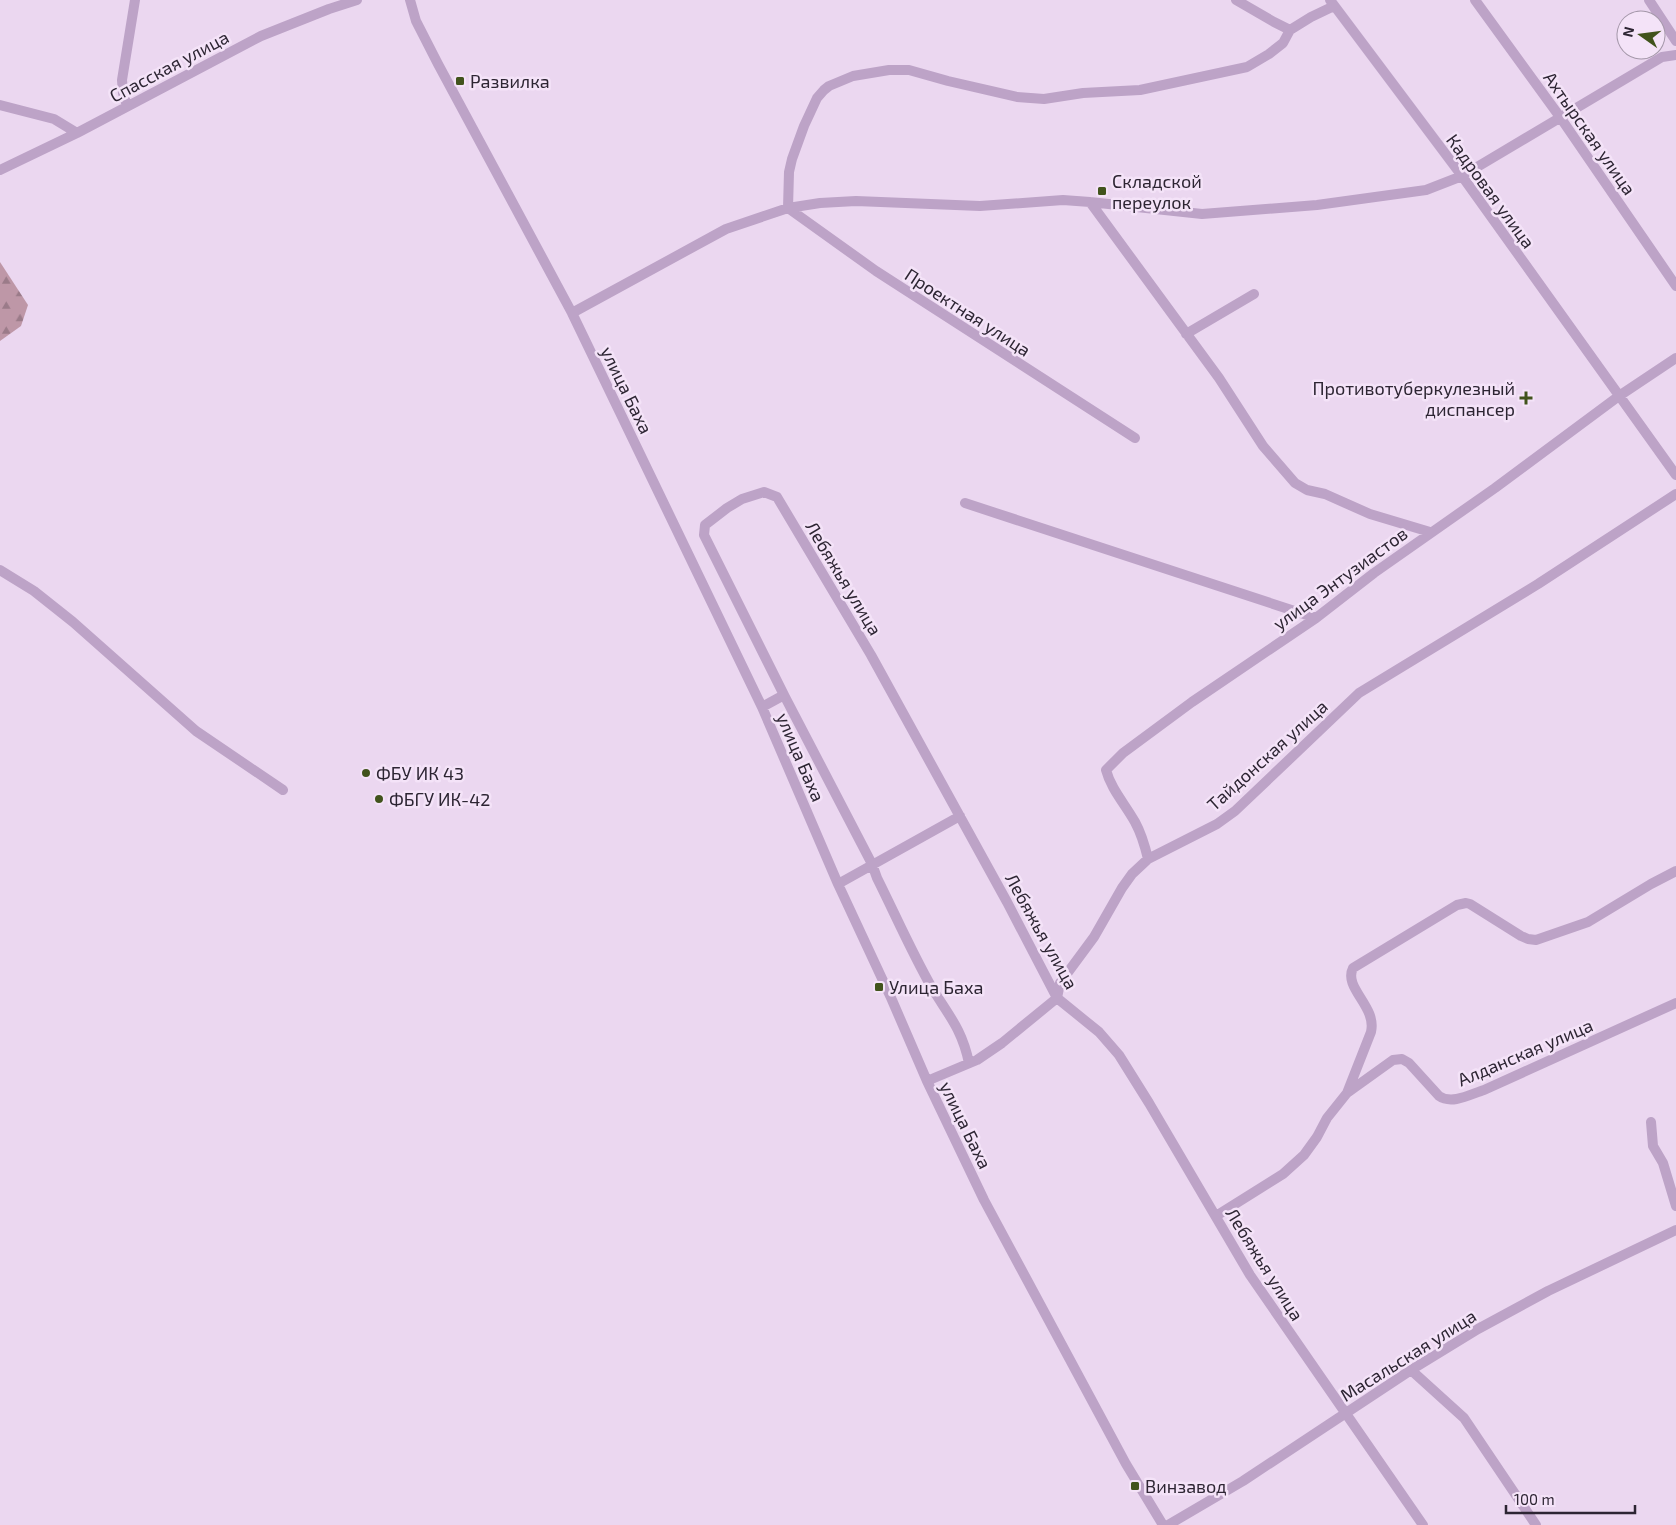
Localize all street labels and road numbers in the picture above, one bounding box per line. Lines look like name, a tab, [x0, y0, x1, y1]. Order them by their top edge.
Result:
street label: Спасская улица	[106, 25, 232, 107]
street label: Ахтырская улица	[1539, 67, 1641, 199]
street label: Кадровая улица	[1442, 130, 1540, 252]
street label: Проектная улица	[901, 263, 1035, 361]
street label: улица Баха	[596, 343, 658, 437]
street label: Лебяжья улица	[801, 517, 887, 639]
street label: улица Энтузиастов	[1269, 522, 1411, 634]
street label: Тайдонская улица	[1202, 695, 1332, 815]
street label: улица Баха	[772, 709, 830, 805]
street label: Лебяжья улица	[1001, 869, 1083, 993]
street label: Алданская улица	[1454, 1014, 1596, 1090]
street label: улица Баха	[935, 1078, 997, 1172]
street label: Лебяжья улица	[1221, 1203, 1309, 1325]
street label: Масальская улица	[1336, 1304, 1480, 1406]

